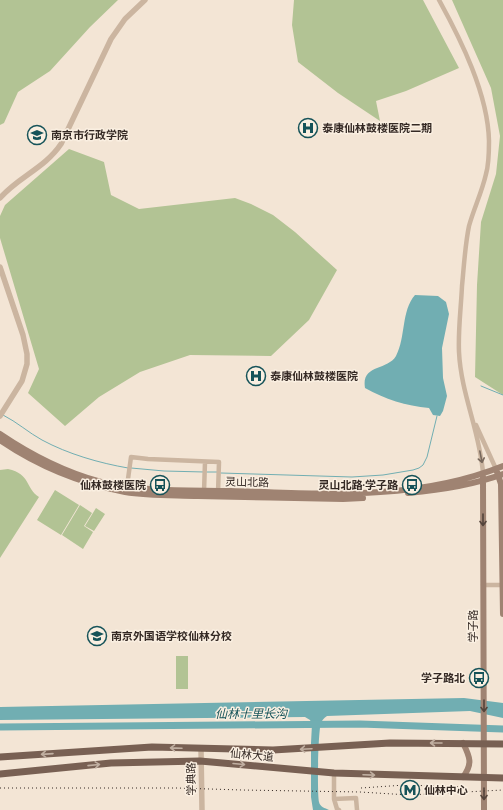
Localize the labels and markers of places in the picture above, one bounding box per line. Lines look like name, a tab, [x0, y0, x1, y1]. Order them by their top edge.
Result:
hospital icon: 泰康仙林鼓楼医院二期	[297, 117, 319, 139]
place label: 泰康仙林鼓楼医院二期	[322, 122, 432, 135]
school or university icon: 南京市行政学院	[26, 124, 48, 146]
place label: 南京市行政学院	[51, 129, 128, 142]
hospital icon: 泰康仙林鼓楼医院	[245, 365, 267, 387]
place label: 泰康仙林鼓楼医院	[270, 370, 358, 383]
bus stop icon: 仙林鼓楼医院	[149, 474, 171, 496]
bus stop icon: 灵山北路·学子路	[401, 474, 423, 496]
place label: 仙林鼓楼医院	[80, 479, 146, 492]
place label: 灵山北路·学子路	[319, 479, 399, 492]
school or university icon: 南京外国语学校仙林分校	[86, 625, 108, 647]
place label: 南京外国语学校仙林分校	[111, 630, 232, 643]
bus stop icon: 学子路北	[468, 667, 490, 689]
place label: 学子路北	[421, 672, 465, 685]
metro station icon: 仙林中心	[399, 779, 421, 801]
place label: 仙林中心	[424, 784, 468, 797]

